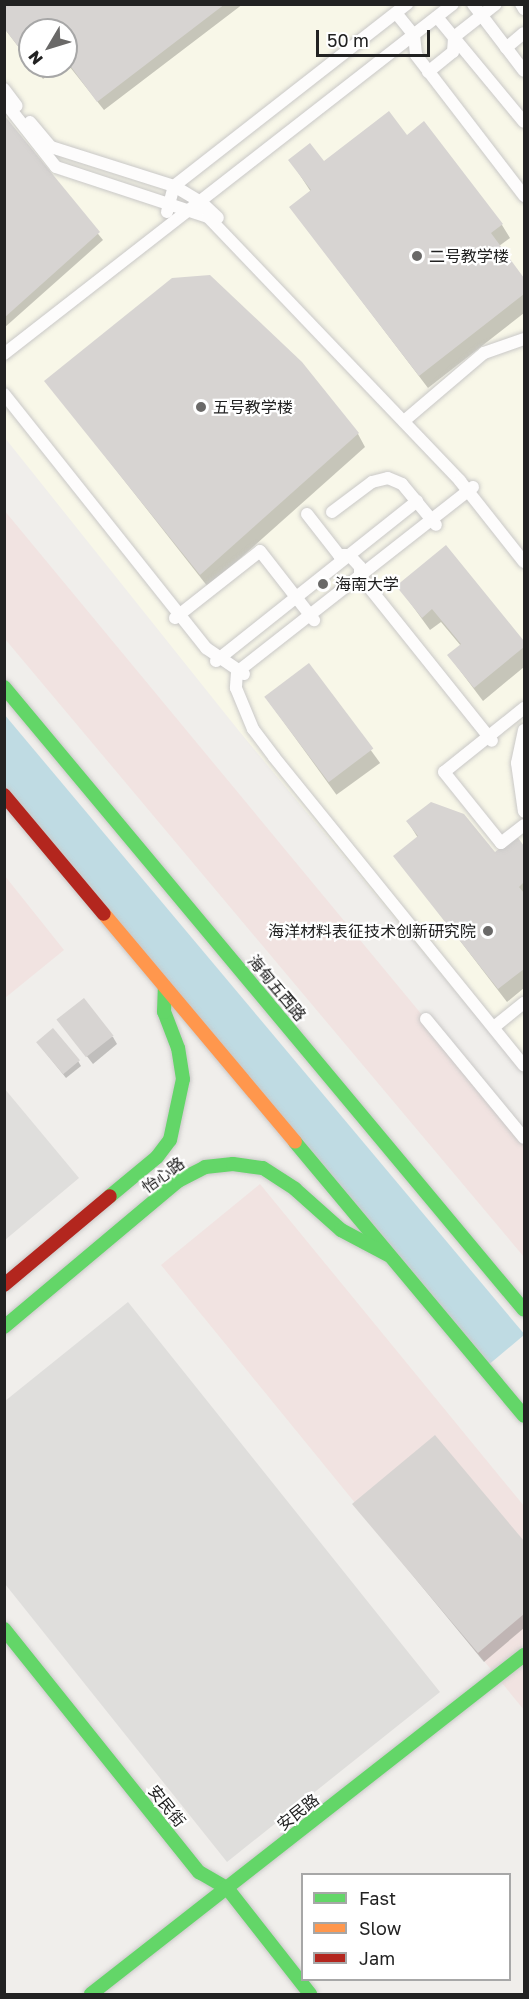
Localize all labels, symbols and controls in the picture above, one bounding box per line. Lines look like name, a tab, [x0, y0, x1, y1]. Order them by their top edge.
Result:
north arrow	[18, 18, 78, 78]
scale bar	[319, 18, 433, 56]
text: 50 m	[327, 29, 369, 51]
text: N	[24, 47, 47, 69]
place label: 二号教学楼	[429, 246, 509, 266]
marker: 二号教学楼	[410, 249, 424, 263]
place label: 五号教学楼	[213, 397, 293, 417]
marker: 五号教学楼	[194, 400, 208, 414]
place label: 海南大学	[335, 574, 399, 594]
marker: 海南大学	[316, 577, 330, 591]
place label: 海洋材料表征技术创新研究院	[268, 921, 476, 941]
marker: 海洋材料表征技术创新研究院	[481, 924, 495, 938]
street label: 海甸五西路	[244, 951, 310, 1025]
street label: 怡心路	[138, 1153, 188, 1197]
street label: 安民街	[144, 1781, 190, 1831]
street label: 安民路	[273, 1790, 323, 1834]
legend	[301, 1873, 511, 1981]
text: Fast	[359, 1887, 396, 1909]
text: Slow	[359, 1917, 401, 1939]
text: Jam	[359, 1947, 395, 1969]

